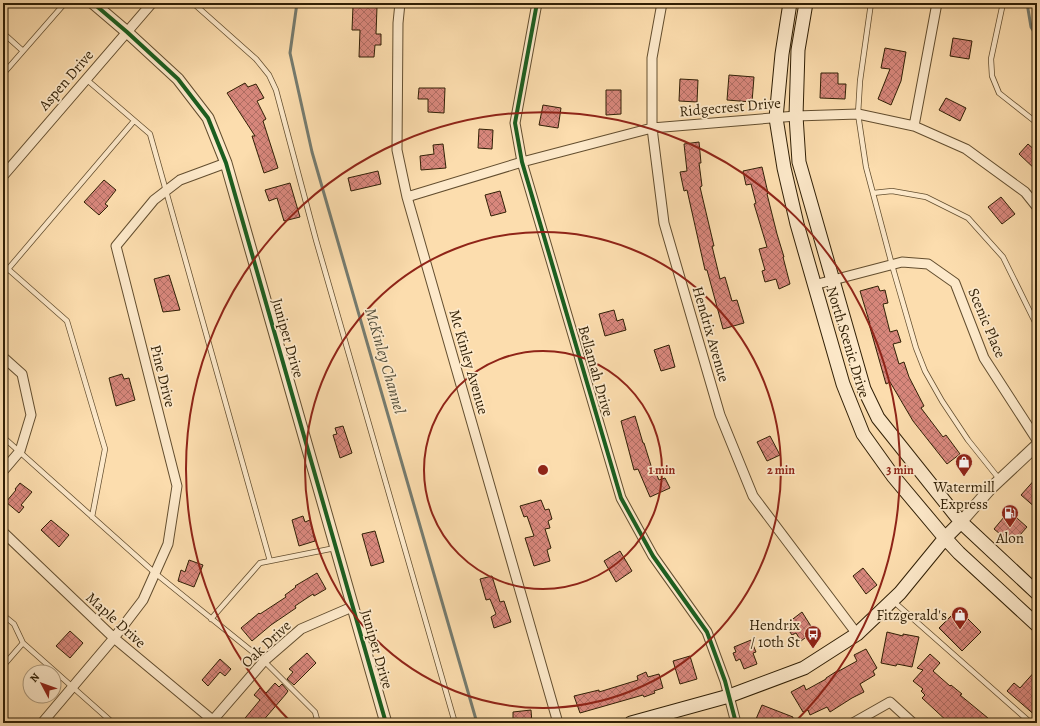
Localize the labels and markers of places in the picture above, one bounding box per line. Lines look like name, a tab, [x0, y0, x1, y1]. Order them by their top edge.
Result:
shop icon: Watermill Express	[954, 452, 974, 477]
centre of rings	[536, 463, 550, 477]
place label: Watermill Express	[932, 477, 995, 514]
fuel station icon: Alon	[1000, 503, 1020, 528]
place label: Alon	[995, 528, 1024, 548]
place label: Fitzgerald's	[876, 605, 947, 625]
shop icon: Fitzgerald's	[950, 605, 970, 630]
place label: Hendrix / 10th St	[749, 615, 800, 652]
bus stop icon: Hendrix / 10th St	[803, 624, 823, 649]

